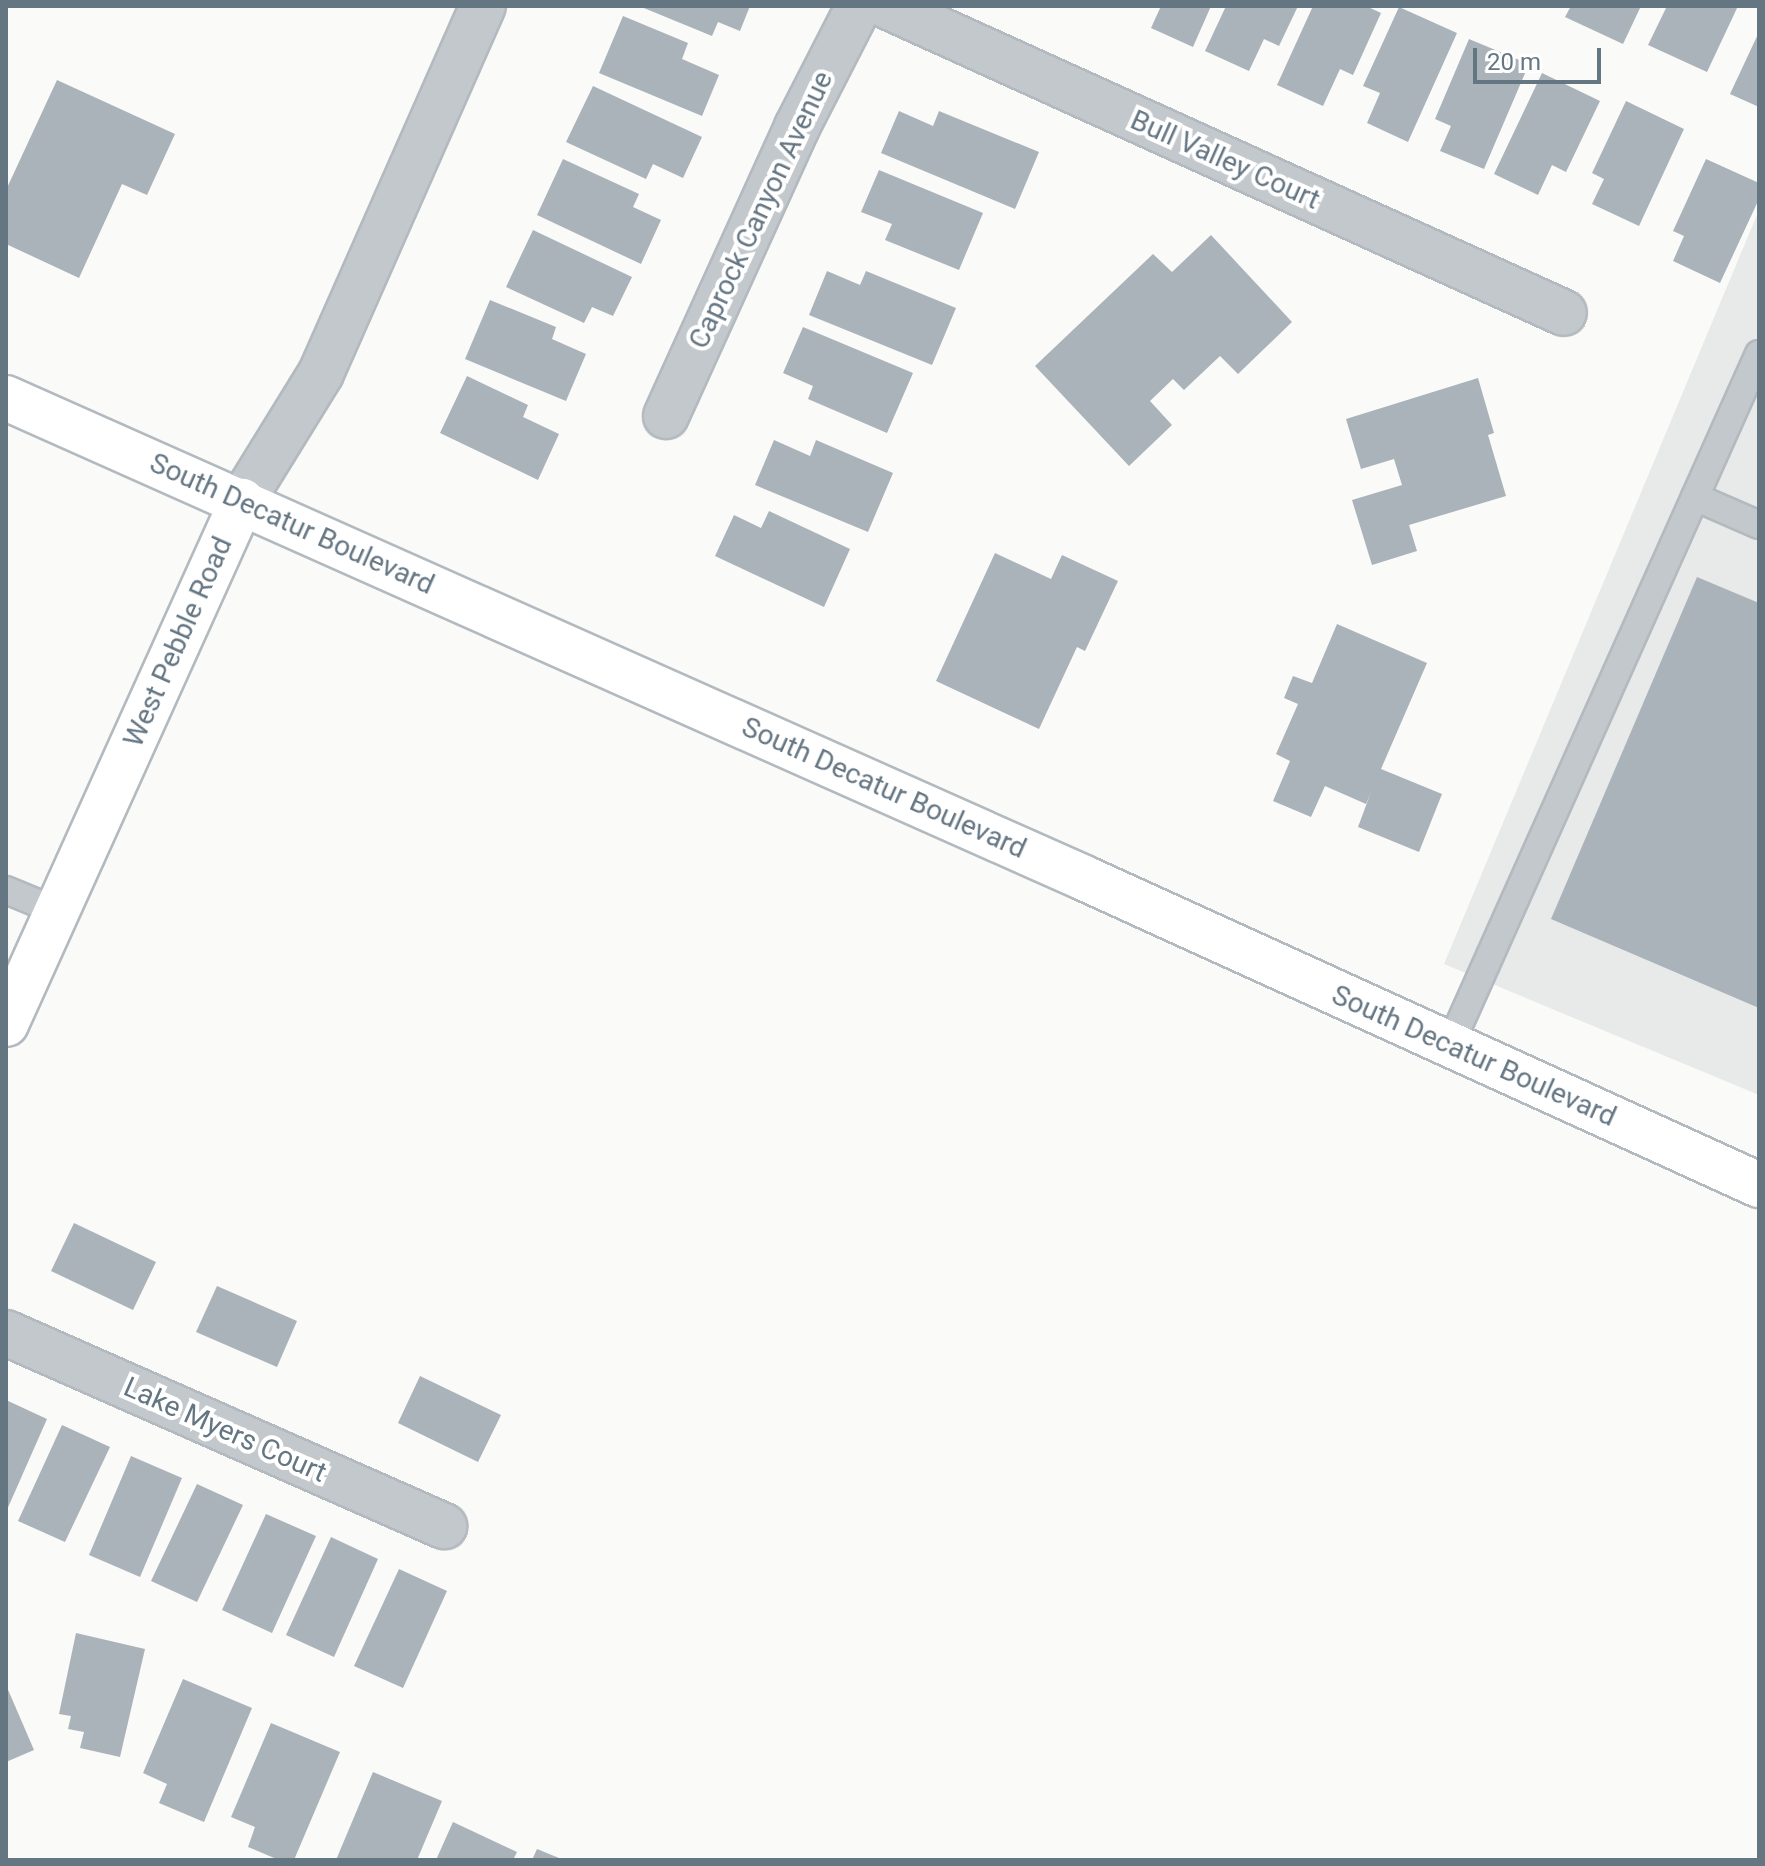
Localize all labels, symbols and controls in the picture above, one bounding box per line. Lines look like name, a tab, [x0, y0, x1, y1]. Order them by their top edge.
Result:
scale bar	[1477, 32, 1605, 82]
text: 20 m	[1487, 48, 1541, 76]
street label: Caprock Canyon Avenue	[682, 66, 840, 354]
street label: Bull Valley Court	[1125, 103, 1325, 217]
street label: South Decatur Boulevard	[145, 446, 439, 602]
street label: West Pebble Road	[117, 532, 239, 752]
street label: South Decatur Boulevard	[737, 710, 1031, 866]
street label: South Decatur Boulevard	[1327, 978, 1621, 1134]
street label: Lake Myers Court	[118, 1370, 332, 1490]

